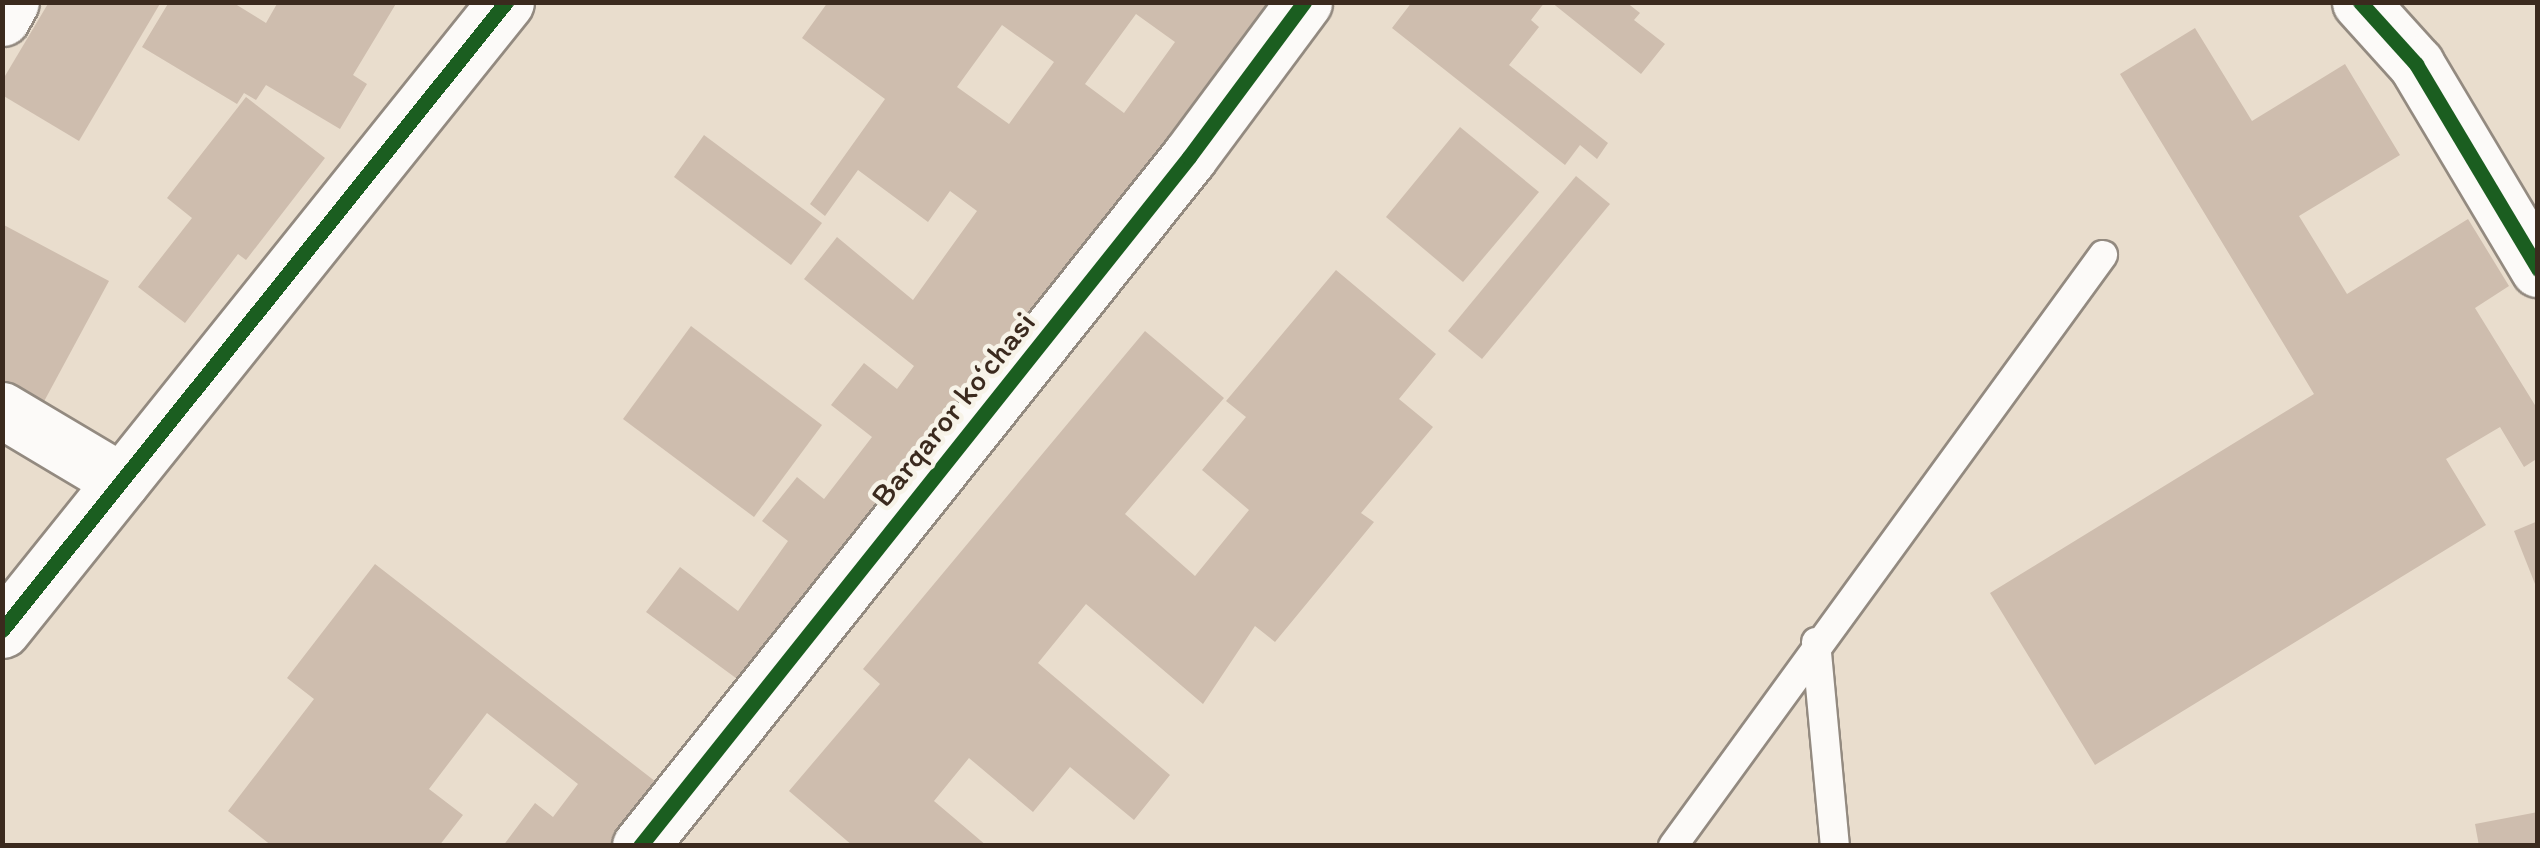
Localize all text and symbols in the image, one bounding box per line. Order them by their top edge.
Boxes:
street label: Barqaror koʻchasi [863,304,1043,514]

